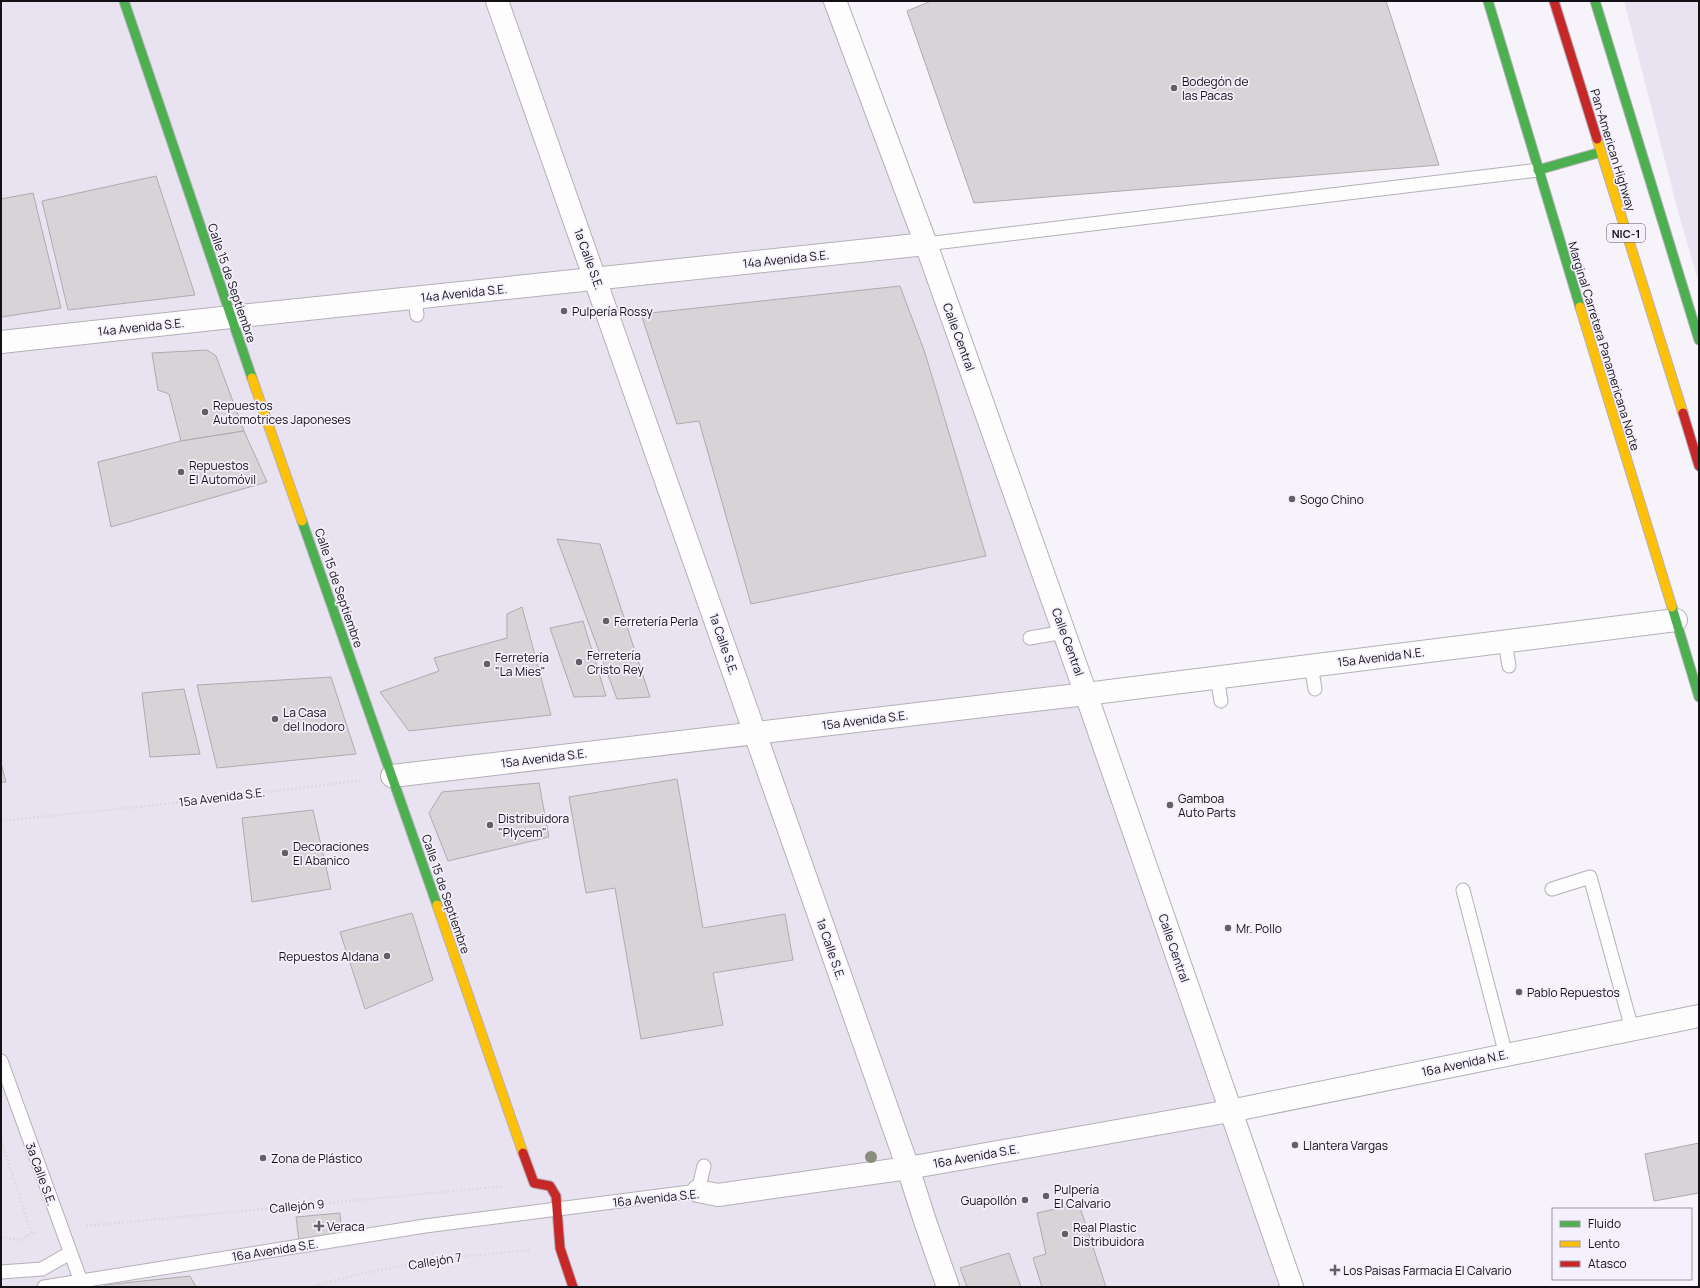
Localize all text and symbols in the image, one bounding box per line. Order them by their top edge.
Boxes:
place label: Bodegón de las Pacas [1182,73,1248,104]
marker: Bodegón de las Pacas [1169,83,1179,93]
street label: Pan-American Highway [1586,87,1640,214]
street label: Calle 15 de Septiembre [204,221,260,345]
road number: NIC-1 [1607,224,1645,242]
street label: 1a Calle S.E. [570,226,608,292]
street label: Marginal Carretera Panamericana Norte [1564,239,1644,453]
street label: 14a Avenida S.E. [742,246,830,272]
street label: 14a Avenida S.E. [420,280,508,306]
street label: Calle Central [939,301,979,373]
place label: Pulpería Rossy [572,303,653,320]
marker: Pulpería Rossy [559,306,569,316]
street label: 14a Avenida S.E. [97,314,185,340]
place label: Repuestos Automotrices Japoneses [213,397,351,428]
marker: Repuestos Automotrices Japoneses [200,407,210,417]
place label: Repuestos El Automóvil [189,457,256,488]
marker: Repuestos El Automóvil [176,467,186,477]
place label: Sogo Chino [1300,491,1364,508]
marker: Sogo Chino [1287,494,1297,504]
street label: Calle 15 de Septiembre [311,526,367,650]
street label: Calle Central [1048,606,1088,678]
street label: 1a Calle S.E. [706,611,742,677]
place label: Ferretería Perla [614,613,698,630]
marker: Ferretería Perla [601,616,611,626]
street label: 15a Avenida N.E. [1336,643,1426,671]
place label: Ferretería Cristo Rey [587,647,645,678]
place label: Ferretería "La Mies" [495,649,549,680]
marker: Ferretería Cristo Rey [574,657,584,667]
marker: Ferretería "La Mies" [482,659,492,669]
place label: La Casa del Inodoro [283,704,345,735]
street label: 15a Avenida S.E. [821,706,909,734]
marker: La Casa del Inodoro [270,714,280,724]
street label: 15a Avenida S.E. [500,744,588,772]
street label: 15a Avenida S.E. [178,783,266,811]
place label: Gamboa Auto Parts [1178,790,1236,821]
marker: Gamboa Auto Parts [1165,800,1175,810]
place label: Distribuidora "Plycem" [498,810,569,841]
marker: Distribuidora "Plycem" [485,820,495,830]
street label: Calle 15 de Septiembre [418,832,474,956]
place label: Decoraciones El Abanico [293,838,369,869]
marker: Decoraciones El Abanico [280,848,290,858]
street label: Calle Central [1154,912,1194,984]
street label: 1a Calle S.E. [813,916,849,982]
place label: Mr. Pollo [1236,920,1282,937]
marker: Mr. Pollo [1223,923,1233,933]
place label: Repuestos Aldana [279,948,379,965]
marker: Repuestos Aldana [382,951,392,961]
place label: Pablo Repuestos [1527,984,1620,1001]
marker: Pablo Repuestos [1514,987,1524,997]
street label: 16a Avenida N.E. [1420,1046,1510,1080]
place label: Llantera Vargas [1303,1137,1388,1154]
street label: 3a Calle S.E. [22,1140,60,1208]
street label: 16a Avenida S.E. [932,1140,1020,1172]
marker: Llantera Vargas [1290,1140,1300,1150]
place label: Zona de Plástico [271,1150,362,1167]
marker: Zona de Plástico [258,1153,268,1163]
place label: Pulpería El Calvario [1054,1181,1111,1212]
street label: 16a Avenida S.E. [612,1185,700,1211]
marker: Pulpería El Calvario [1041,1191,1051,1201]
place label: Guapollón [961,1192,1017,1209]
street label: Callejón 9 [269,1195,325,1217]
marker: Guapollón [1020,1195,1030,1205]
legend [1552,1208,1692,1280]
text: Fluido [1588,1215,1621,1232]
place label: Veraca [327,1218,365,1235]
place label: Real Plastic Distribuidora [1073,1219,1144,1250]
marker: Veraca [314,1221,324,1231]
marker: Real Plastic Distribuidora [1060,1229,1070,1239]
street label: 16a Avenida S.E. [231,1235,319,1265]
text: Lento [1588,1235,1620,1252]
street label: Callejón 7 [407,1248,463,1274]
text: Atasco [1588,1255,1627,1272]
place label: Los Paisas Farmacia El Calvario [1343,1262,1512,1279]
marker: Los Paisas Farmacia El Calvario [1330,1265,1340,1275]

